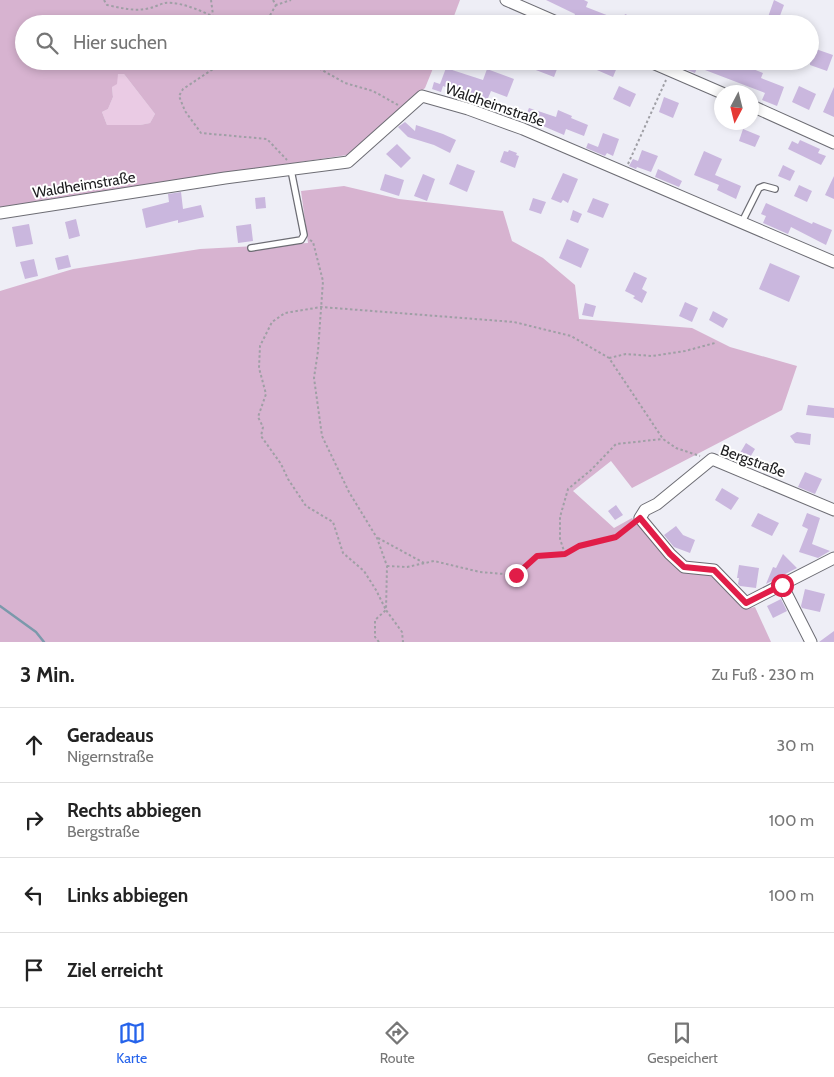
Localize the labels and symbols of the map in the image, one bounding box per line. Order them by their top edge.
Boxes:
street label: Waldheimstraße [443,80,547,131]
north arrow [714,85,759,130]
street label: Waldheimstraße [31,168,137,202]
street label: Bergstraße [718,441,788,481]
route end [505,564,528,587]
route start [771,574,794,597]

